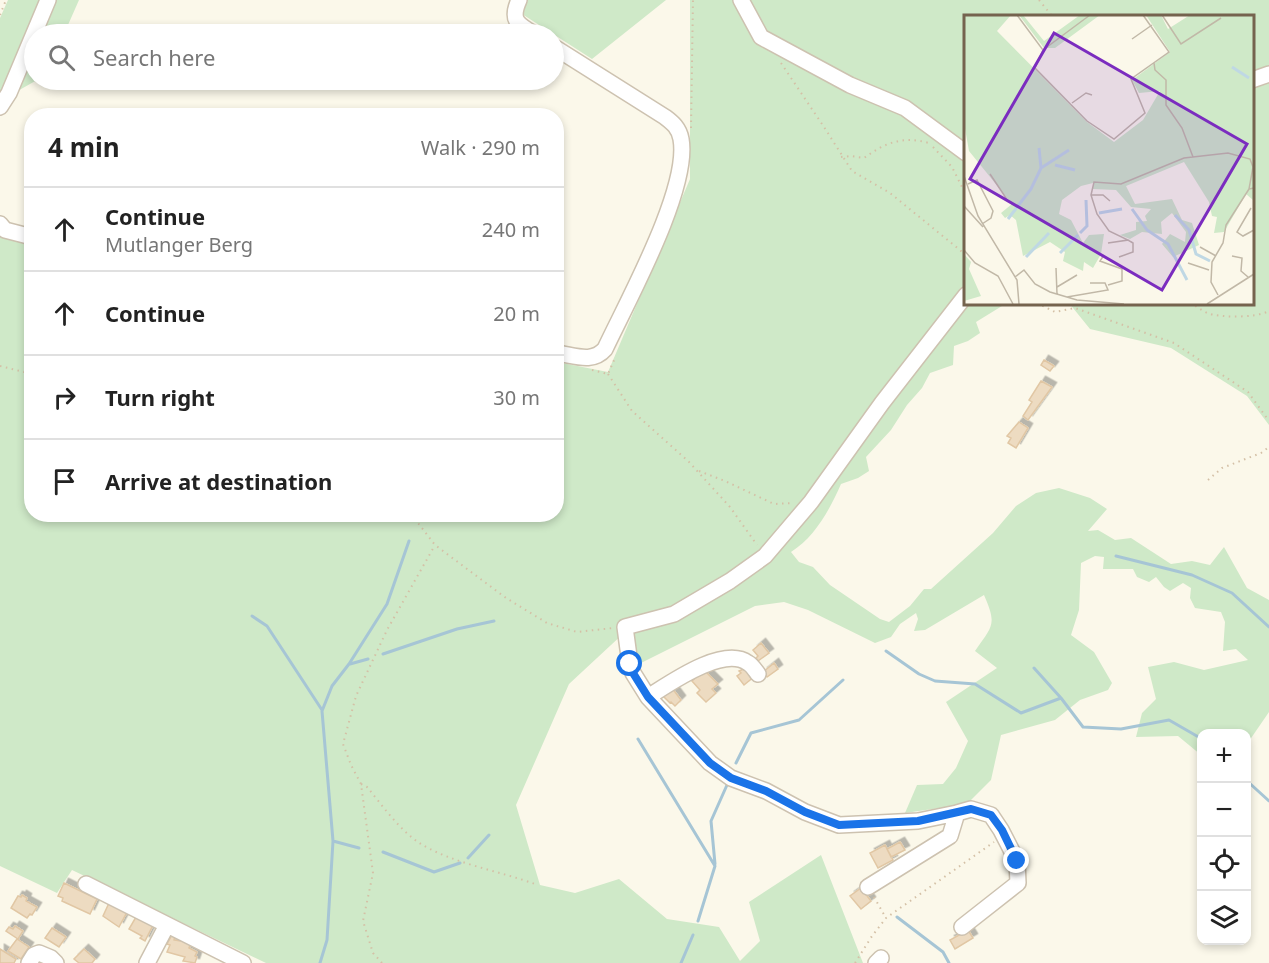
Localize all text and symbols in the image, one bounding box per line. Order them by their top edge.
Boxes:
inset map [964,15,1254,304]
search box [24,24,564,90]
icon: search [45,41,78,74]
text: Search here [93,42,215,72]
text: 4 min [48,129,120,165]
text: Walk · 290 m [421,134,540,161]
text: Continue [105,201,205,231]
icon: ahead [48,213,81,246]
text: 240 m [482,216,540,243]
text: Mutlanger Berg [105,231,253,258]
icon: ahead [48,297,81,330]
text: Continue [105,298,205,328]
text: 20 m [493,300,540,327]
icon: right [48,381,81,414]
text: Turn right [105,382,215,412]
text: 30 m [493,384,540,411]
icon: arrive [48,465,81,498]
text: Arrive at destination [105,466,332,496]
route start [616,650,642,676]
map controls [1197,729,1251,945]
button: + [1197,729,1251,783]
button: − [1197,783,1251,837]
button: locate [1197,837,1251,891]
route end [1003,847,1029,873]
button: layers [1197,891,1251,945]

